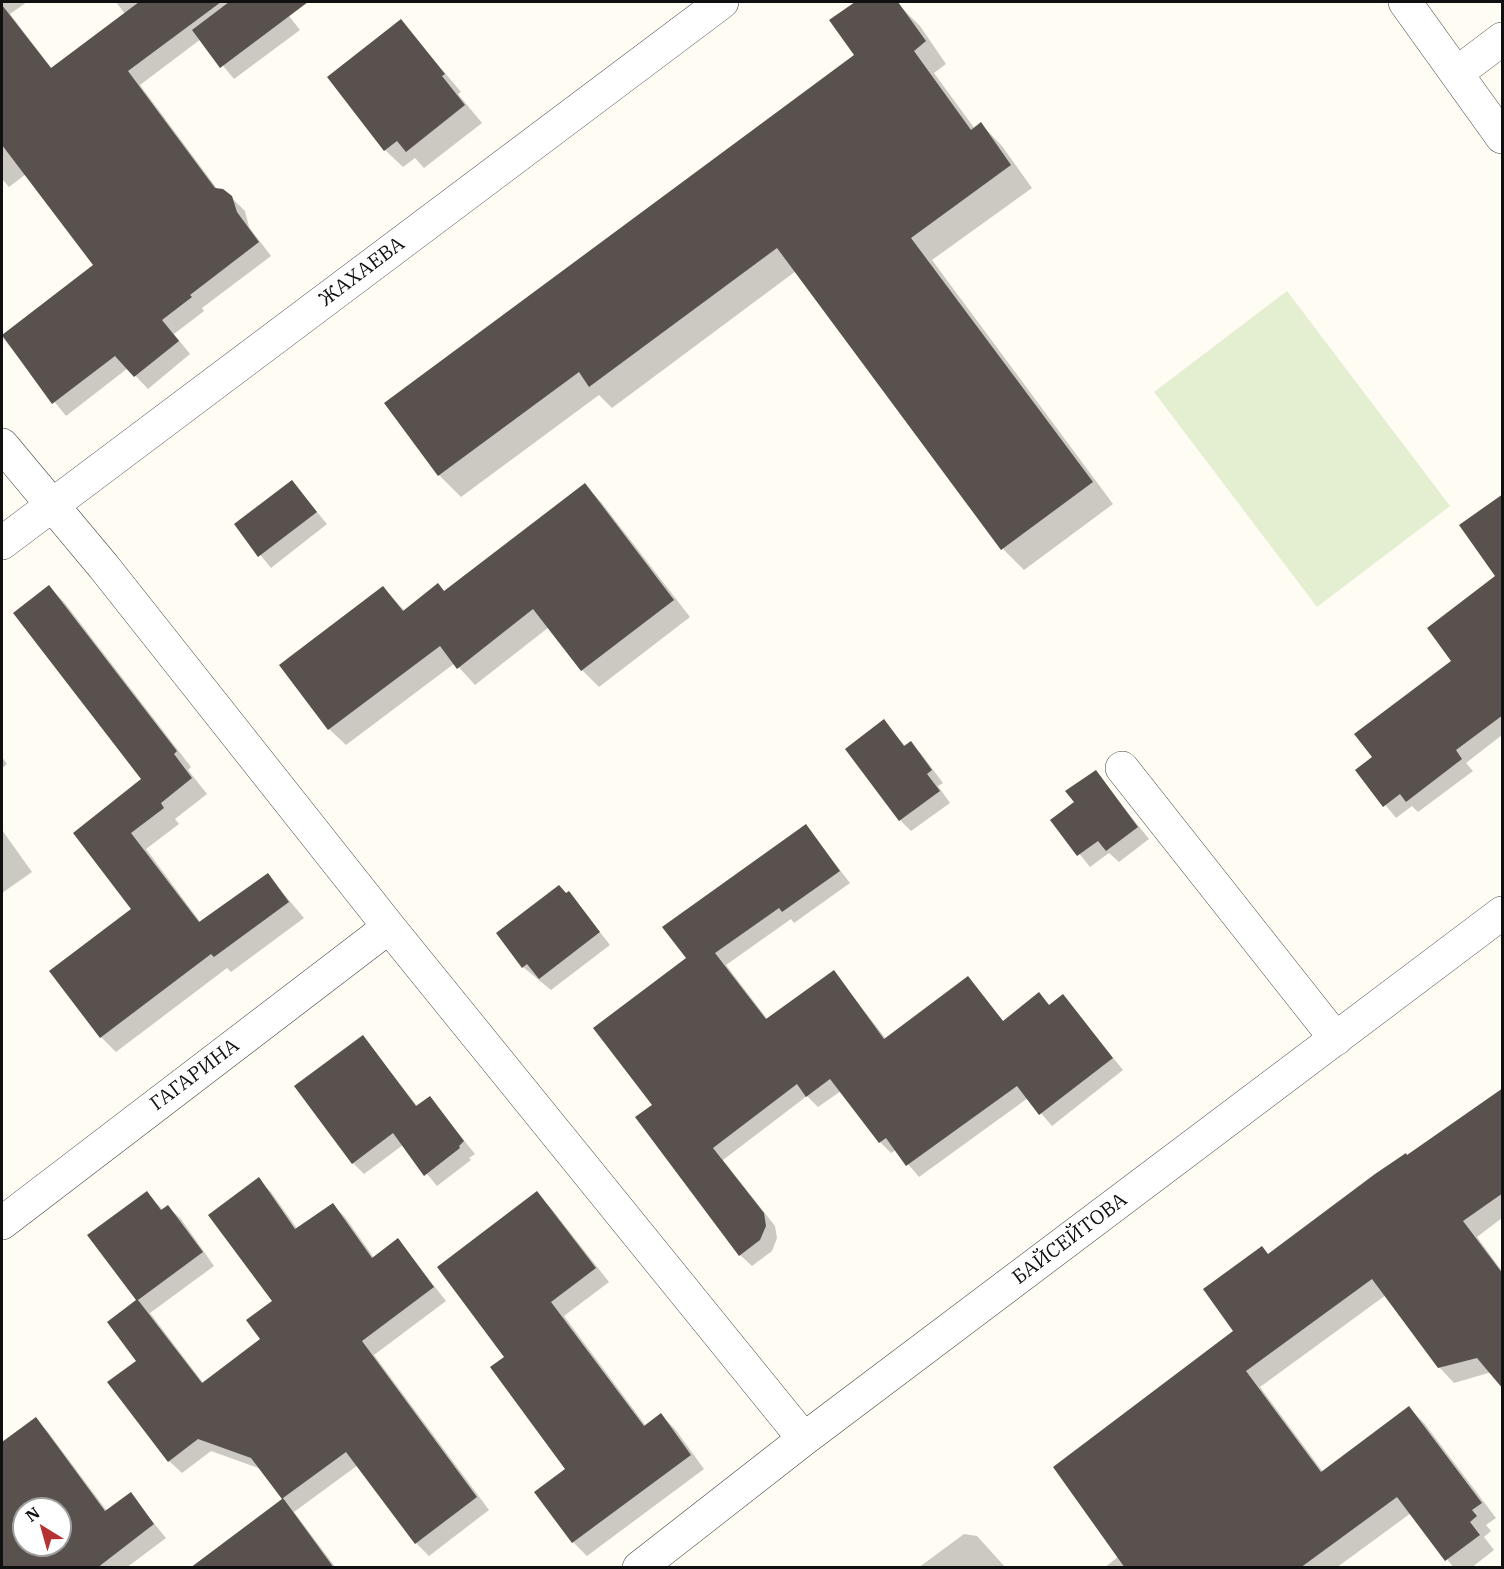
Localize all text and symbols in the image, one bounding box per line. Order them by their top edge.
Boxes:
street label: ЖАХАЕВА [314,232,410,312]
street label: ГАГАРИНА [146,1034,244,1116]
street label: БАЙСЕЙТОВА [1008,1188,1132,1290]
north arrow [12,1497,72,1557]
text: N [21,1502,43,1526]

